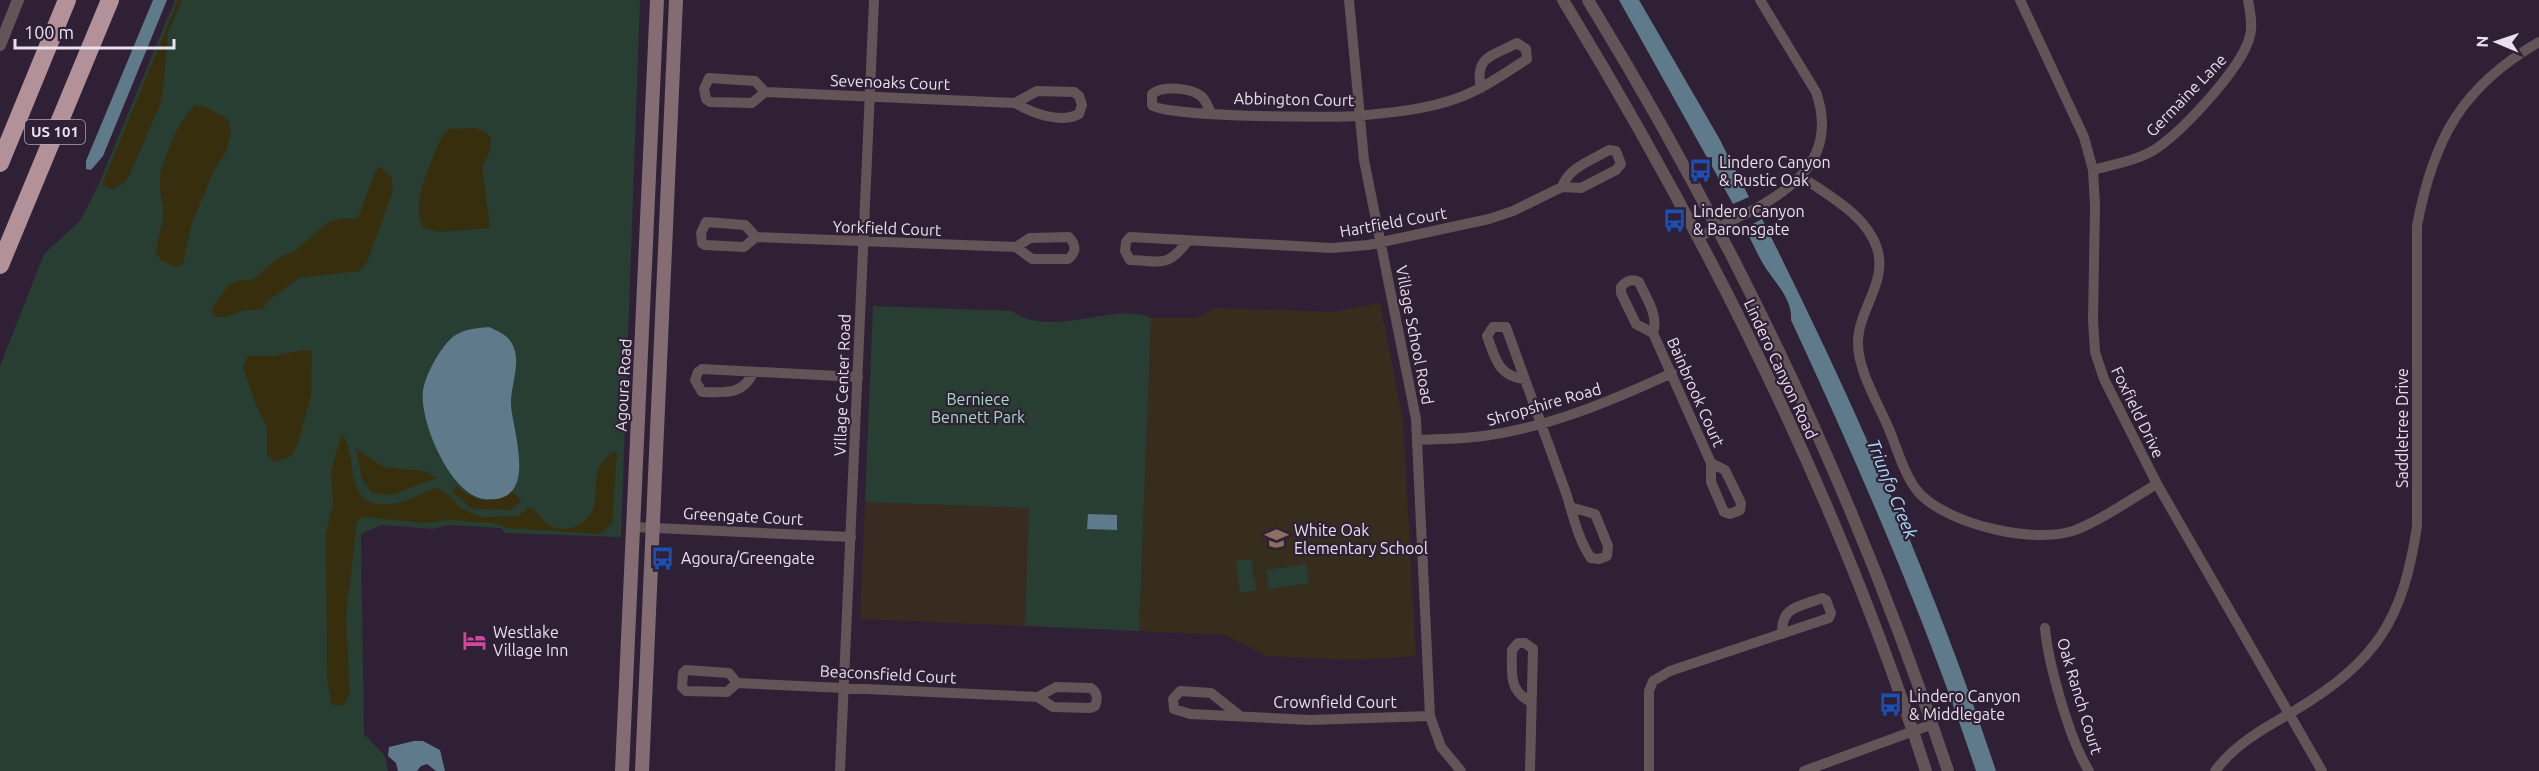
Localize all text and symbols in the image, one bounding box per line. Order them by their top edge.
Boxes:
scale bar [15,12,174,50]
north arrow [2467,12,2527,72]
text: 100 m [24,22,74,42]
text: N [2473,35,2491,48]
street label: Germaine Lane [2142,50,2230,140]
street label: Sevenoaks Court [830,71,951,93]
street label: Abbington Court [1234,89,1355,109]
road number: US 101 [25,120,85,144]
place label: Lindero Canyon & Rustic Oak [1719,153,1831,189]
bus stop icon: Lindero Canyon & Rustic Oak [1688,158,1714,184]
place label: Lindero Canyon & Baronsgate [1693,202,1805,238]
street label: Hartfield Court [1338,204,1449,240]
bus stop icon: Lindero Canyon & Baronsgate [1662,207,1688,233]
street label: Yorkfield Court [832,217,942,239]
street label: Village School Road [1393,264,1437,406]
street label: Lindero Canyon Road [1741,296,1821,442]
street label: Village Center Road [831,314,853,456]
street label: Bainbrook Court [1664,334,1728,450]
street label: Agoura Road [612,338,634,432]
street label: Foxfield Drive [2108,363,2168,461]
street label: Saddletree Drive [2393,368,2411,488]
street label: Shropshire Road [1485,379,1603,429]
park label: Berniece Bennett Park [931,390,1025,426]
water label: Triunfo Creek [1863,436,1922,543]
street label: Greengate Court [682,504,804,528]
place label: White Oak Elementary School [1294,521,1428,557]
school or university icon: White Oak Elementary School [1263,526,1289,552]
bus stop icon: Agoura/Greengate [650,545,676,571]
place label: Agoura/Greengate [681,549,815,567]
place label: Westlake Village Inn [493,623,568,659]
hotel icon: Westlake Village Inn [462,628,488,654]
street label: Oak Ranch Court [2054,636,2106,757]
street label: Beaconsfield Court [819,661,957,687]
place label: Lindero Canyon & Middlegate [1909,687,2021,723]
bus stop icon: Lindero Canyon & Middlegate [1878,692,1904,718]
street label: Crownfield Court [1273,693,1397,711]

